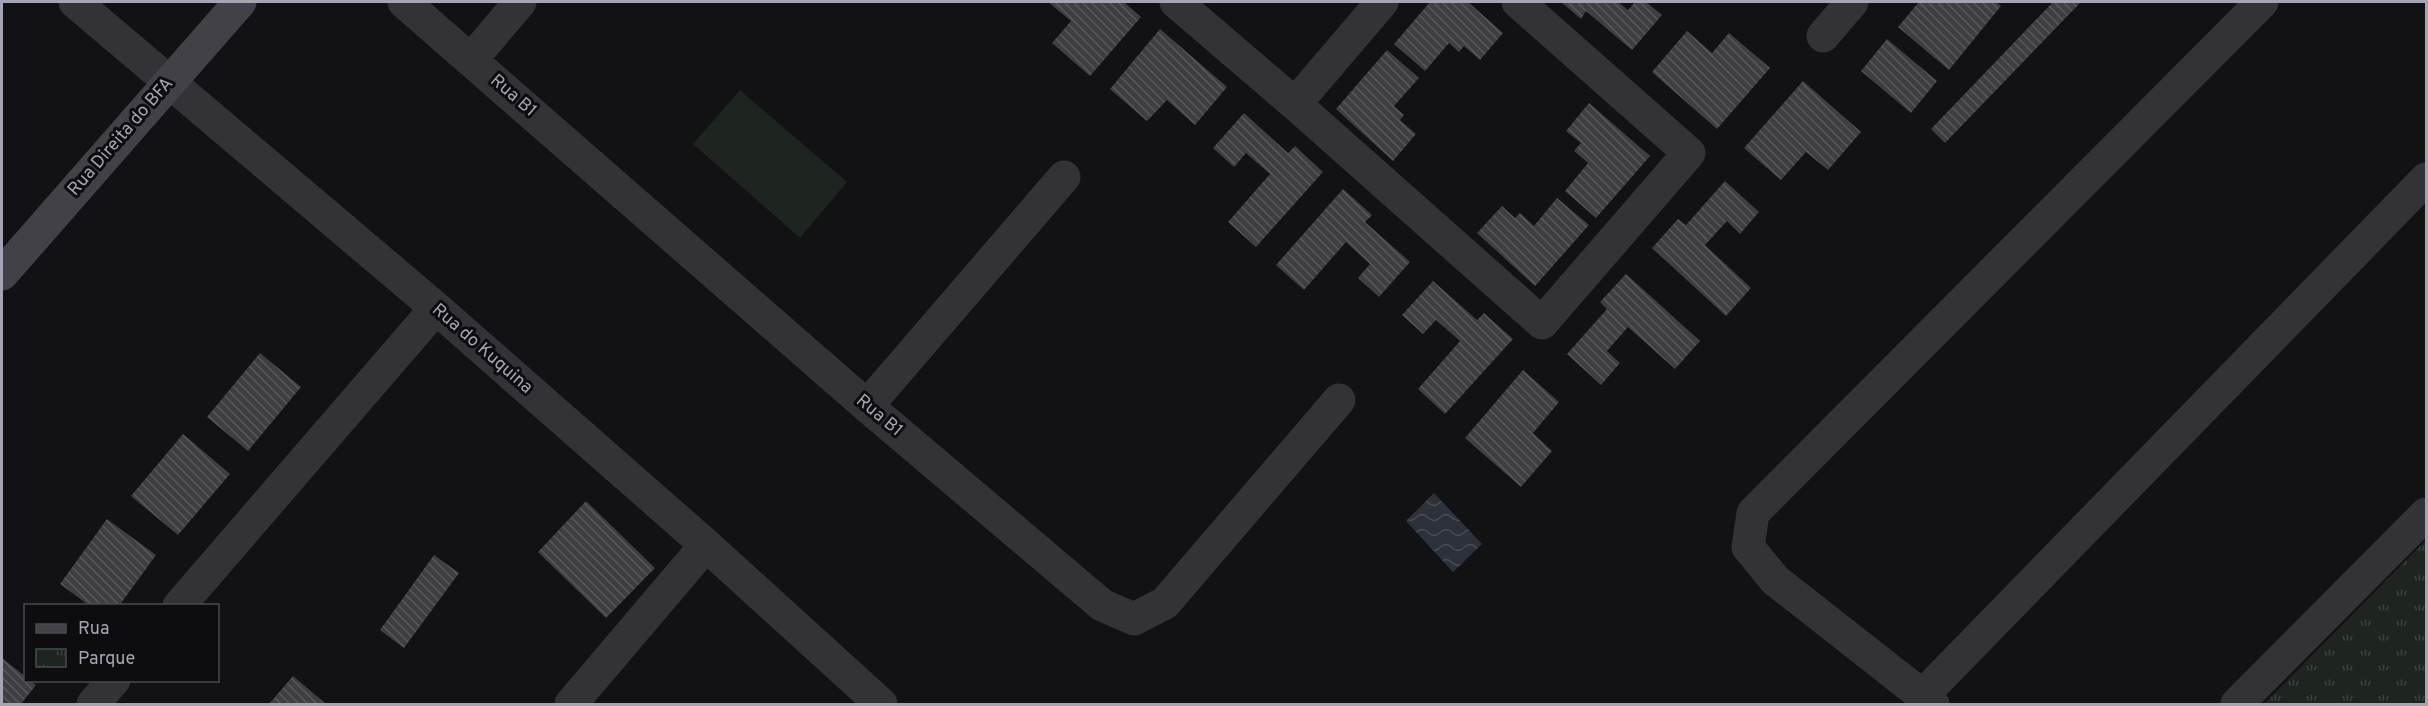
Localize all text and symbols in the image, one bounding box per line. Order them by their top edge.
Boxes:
street label: Rua B1 [485,70,541,122]
street label: Rua Direita do BFA [63,73,179,201]
street label: Rua do Kuquina [427,299,537,399]
street label: Rua B1 [851,390,907,442]
legend [24,604,219,682]
text: Rua [78,618,109,641]
text: Parque [78,648,135,671]

